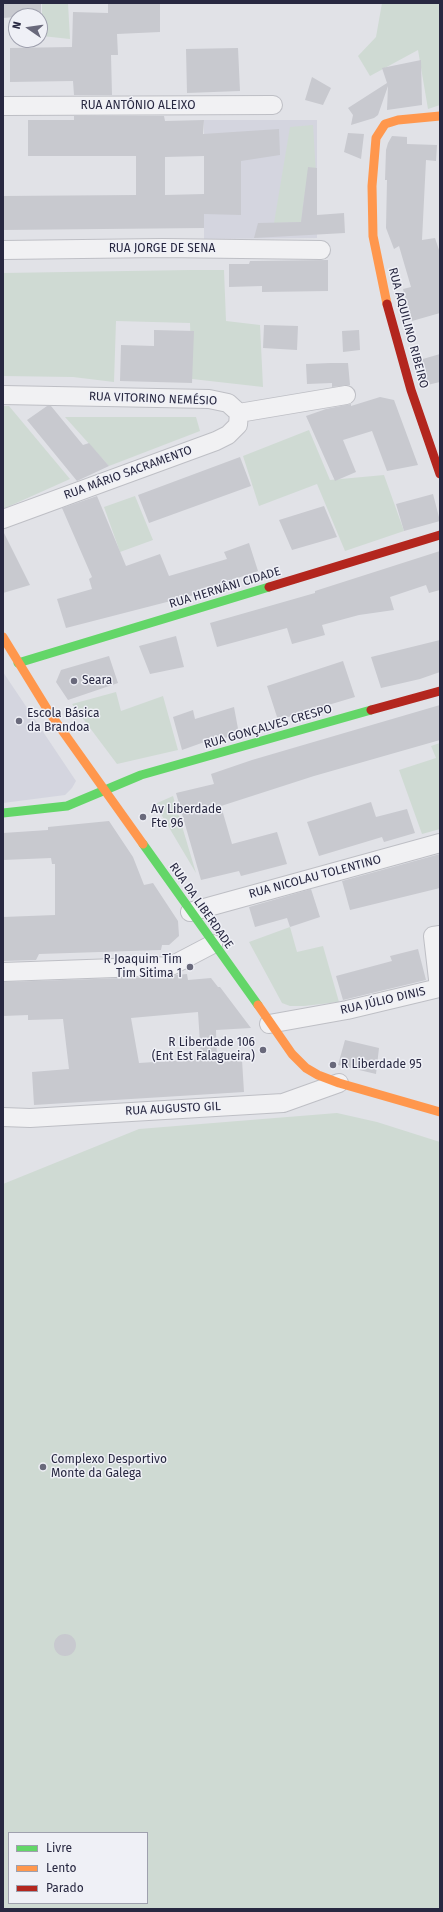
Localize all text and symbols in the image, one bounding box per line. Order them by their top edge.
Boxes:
north arrow [8,8,48,48]
text: N [10,20,24,30]
street label: RUA ANTÓNIO ALEIXO [81,99,195,113]
street label: RUA JORGE DE SENA [109,242,215,256]
street label: RUA AQUILINO RIBEIRO [385,266,431,390]
street label: RUA VITORINO NEMÉSIO [89,390,217,408]
street label: RUA MÁRIO SACRAMENTO [62,443,194,503]
street label: RUA HERNÂNI CIDADE [168,564,282,612]
place label: Seara [82,674,112,688]
marker: Seara [69,676,79,686]
street label: RUA GONÇALVES CRESPO [202,702,334,752]
place label: Escola Básica da Brandoa [27,707,99,735]
marker: Escola Básica da Brandoa [14,716,24,726]
place label: Av Liberdade Fte 96 [151,803,222,831]
marker: Av Liberdade Fte 96 [138,812,148,822]
street label: RUA NICOLAU TOLENTINO [247,852,383,902]
street label: RUA DA LIBERDADE [166,860,236,952]
place label: R Joaquim Tim Tim Sitima 1 [104,953,182,981]
marker: R Joaquim Tim Tim Sitima 1 [185,962,195,972]
street label: RUA JÚLIO DINIS [339,984,427,1018]
place label: R Liberdade 106 (Ent Est Falagueira) [152,1036,255,1064]
marker: R Liberdade 106 (Ent Est Falagueira) [258,1045,268,1055]
place label: R Liberdade 95 [341,1058,422,1072]
marker: R Liberdade 95 [328,1060,338,1070]
street label: RUA AUGUSTO GIL [125,1099,221,1119]
place label: Complexo Desportivo Monte da Galega [51,1453,167,1481]
marker: Complexo Desportivo Monte da Galega [38,1462,48,1472]
legend [8,1832,148,1904]
text: Livre [46,1841,72,1855]
text: Lento [46,1861,76,1875]
text: Parado [46,1881,84,1895]

